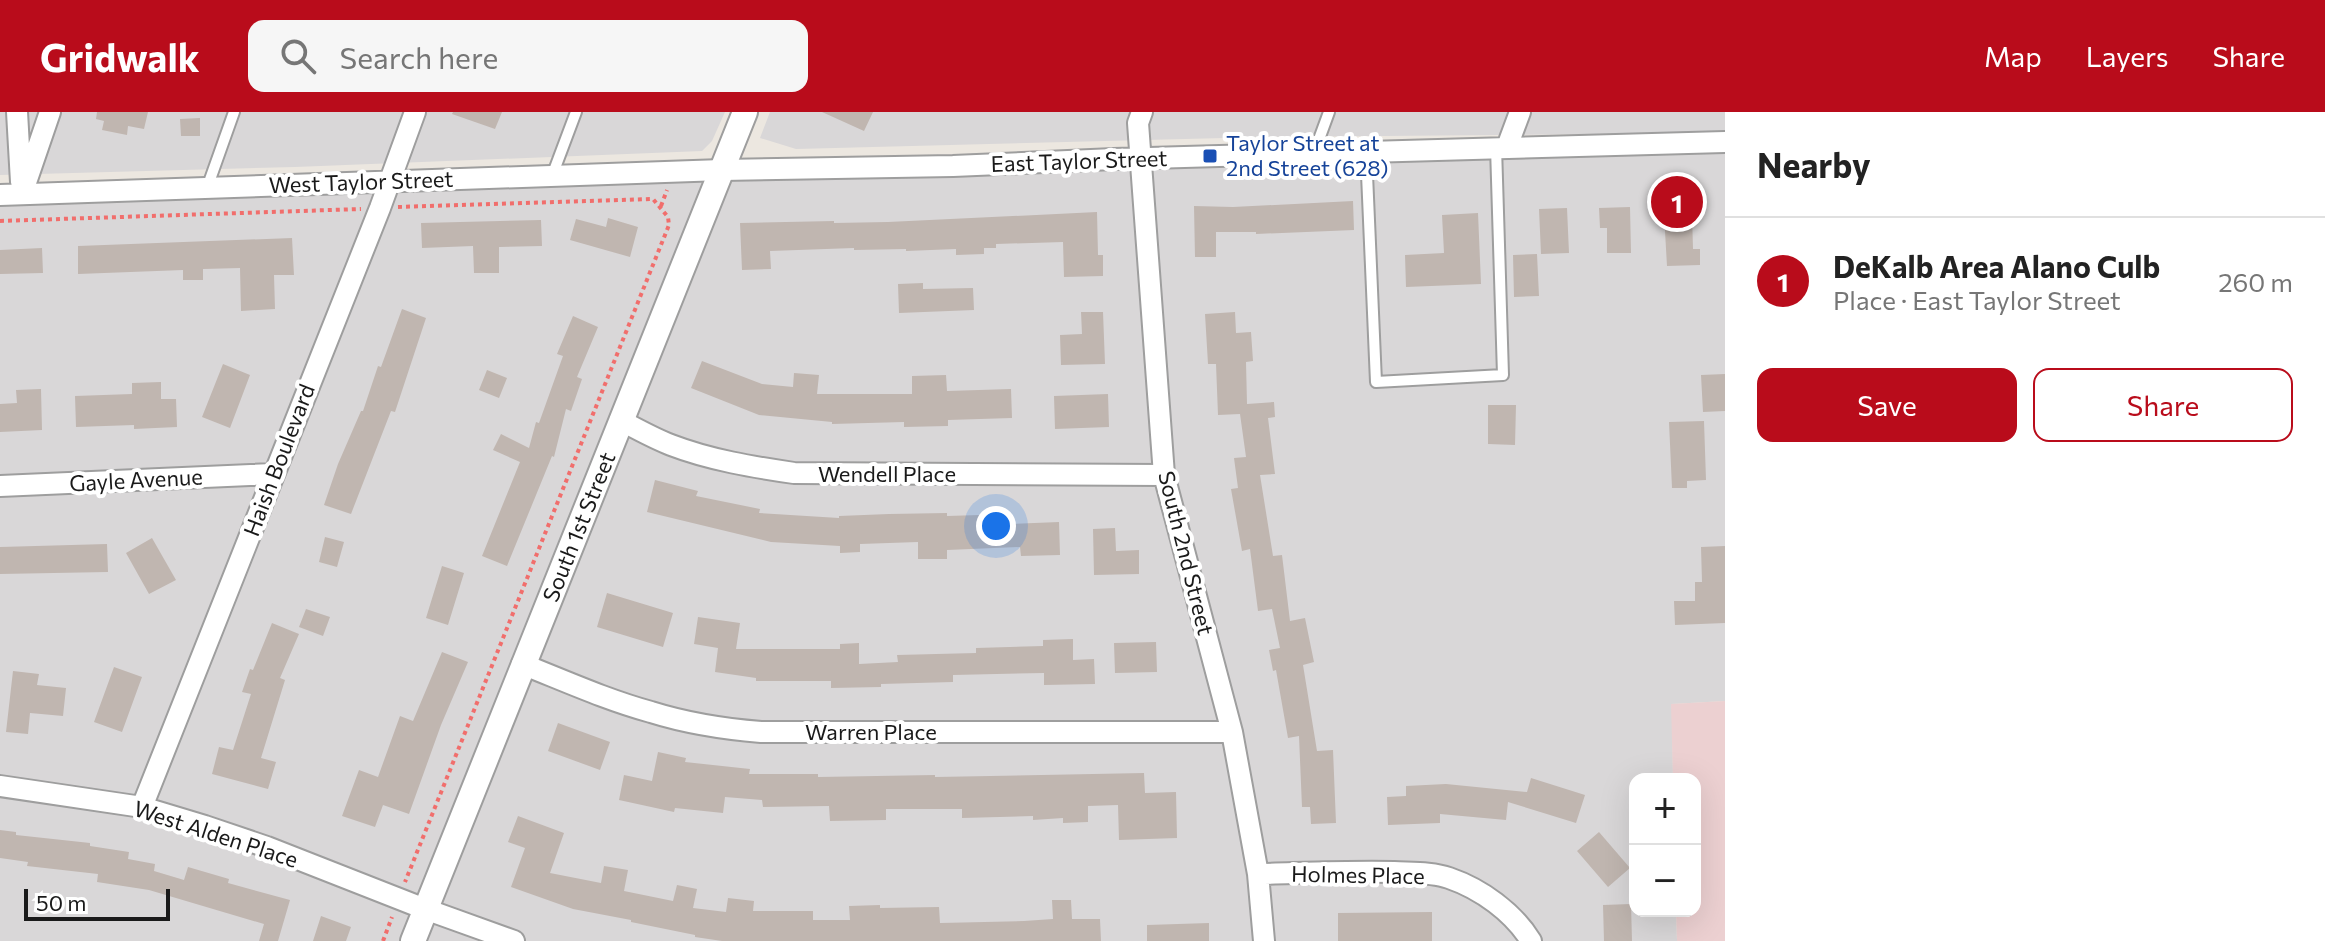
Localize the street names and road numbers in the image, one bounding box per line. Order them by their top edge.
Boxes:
street label: East Taylor Street [990,144,1168,177]
street label: West Taylor Street [268,165,454,198]
street label: Haish Boulevard [237,380,320,540]
street label: South 1st Street [536,448,620,606]
street label: Wendell Place [818,460,956,487]
street label: Gayle Avenue [69,463,203,496]
street label: South 2nd Street [1153,468,1220,638]
street label: Warren Place [805,718,937,745]
street label: West Alden Place [131,794,302,873]
street label: Holmes Place [1291,860,1425,889]

